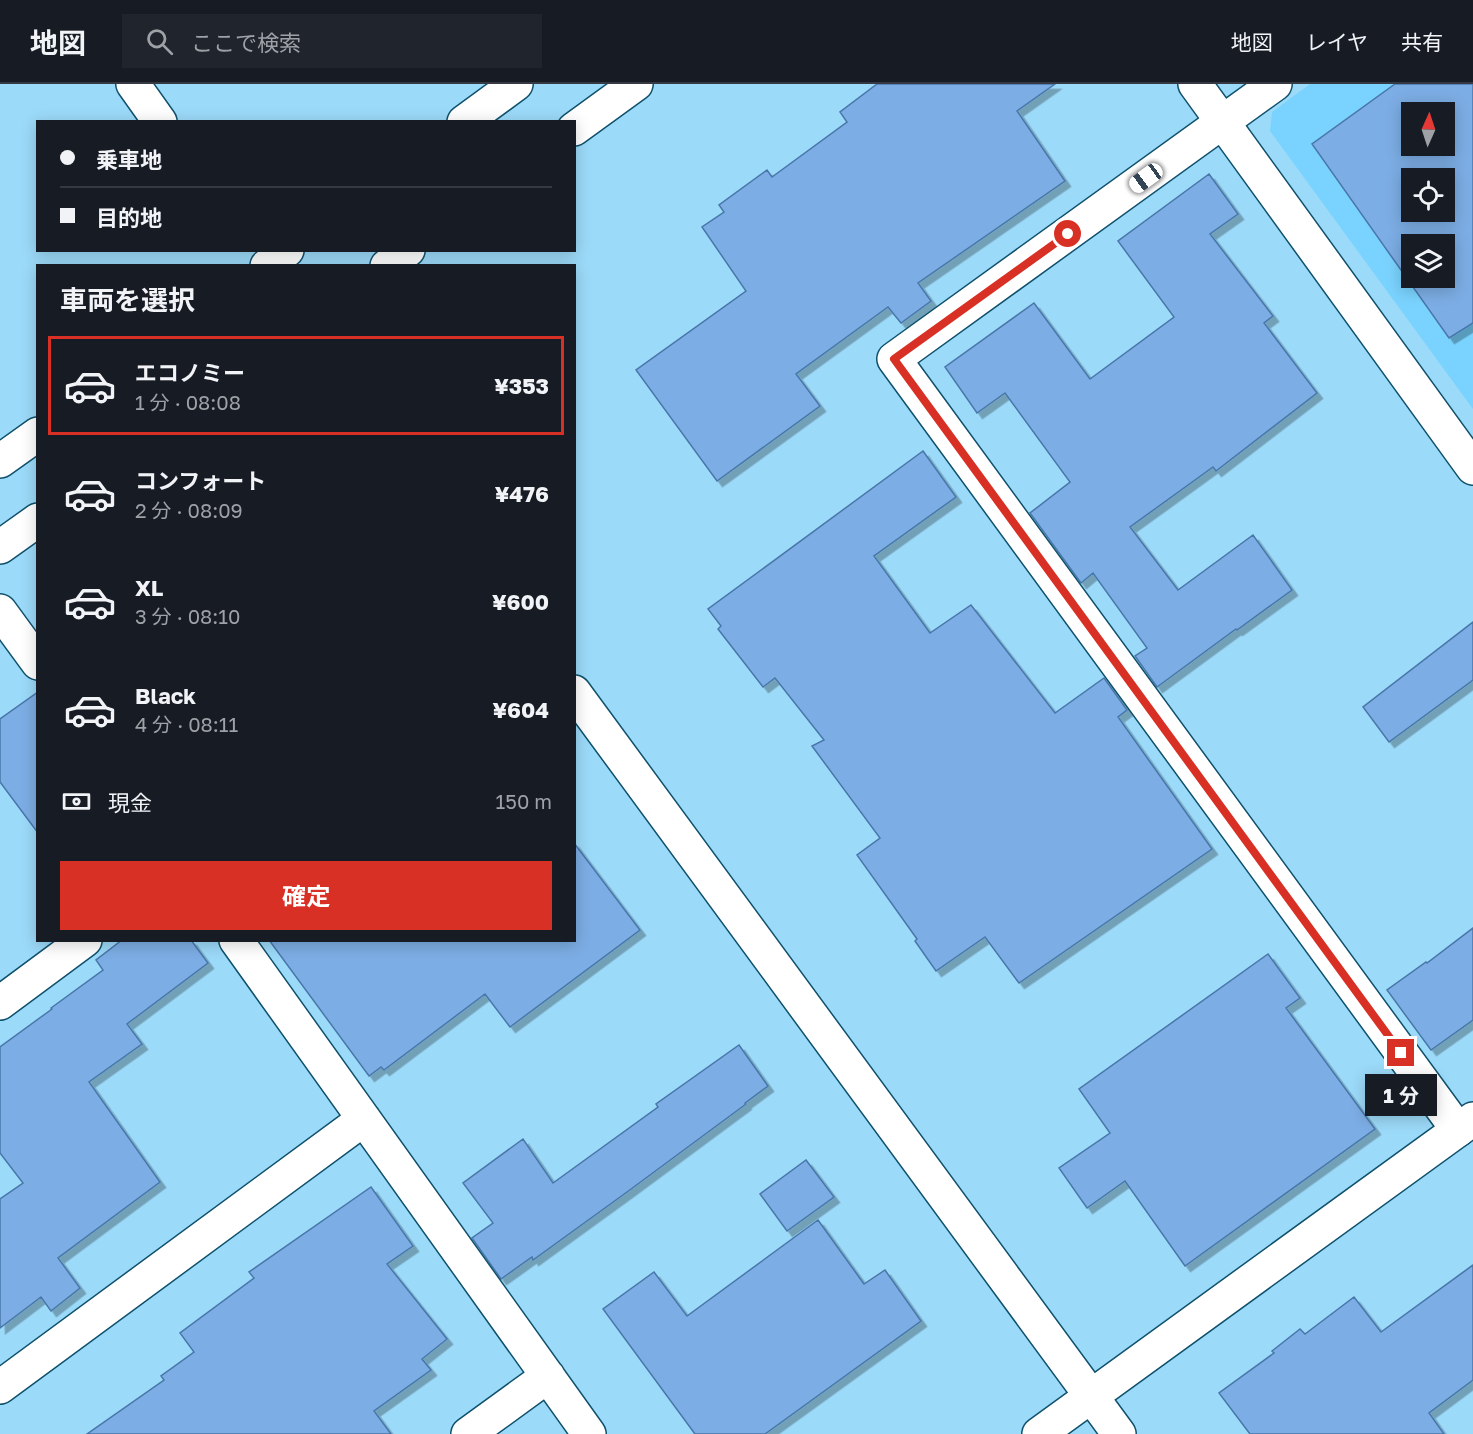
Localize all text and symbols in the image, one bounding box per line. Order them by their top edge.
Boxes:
search box [122,14,542,68]
icon: search [143,25,176,58]
text: 地図 [30,26,86,59]
text: ここで検索 [191,29,301,56]
text: 地図 [1231,29,1273,55]
text: レイヤ [1306,29,1368,55]
text: 共有 [1401,29,1443,55]
north arrow [1401,102,1455,156]
map controls [1401,102,1455,288]
text: 乗車地 [96,146,162,173]
car [1126,160,1166,196]
button: locate [1401,168,1455,222]
text: 目的地 [96,204,162,231]
route start [1054,220,1081,247]
button: layers [1401,234,1455,288]
text: 車両を選択 [60,284,195,316]
icon: car [63,359,117,413]
text: エコノミー [135,359,245,386]
text: ¥353 [494,372,549,399]
text: 1 分 · 08:08 [135,390,241,414]
icon: car [63,467,117,521]
text: コンフォート [135,467,266,494]
text: ¥476 [495,480,549,507]
text: 2 分 · 08:09 [135,498,243,522]
text: XL [135,574,163,601]
icon: car [63,575,117,629]
text: ¥600 [492,588,549,615]
text: 3 分 · 08:10 [135,604,240,628]
text: Black [135,682,196,709]
icon: car [63,683,117,737]
text: ¥604 [492,696,549,723]
text: 4 分 · 08:11 [135,712,238,736]
icon: cash [60,785,93,818]
text: 現金 [108,789,152,816]
text: 150 m [496,789,552,813]
button: 確定 [60,861,552,930]
route end [1387,1039,1414,1066]
callout: 1 分 [1365,1074,1437,1116]
text: 1 分 [1383,1083,1419,1107]

